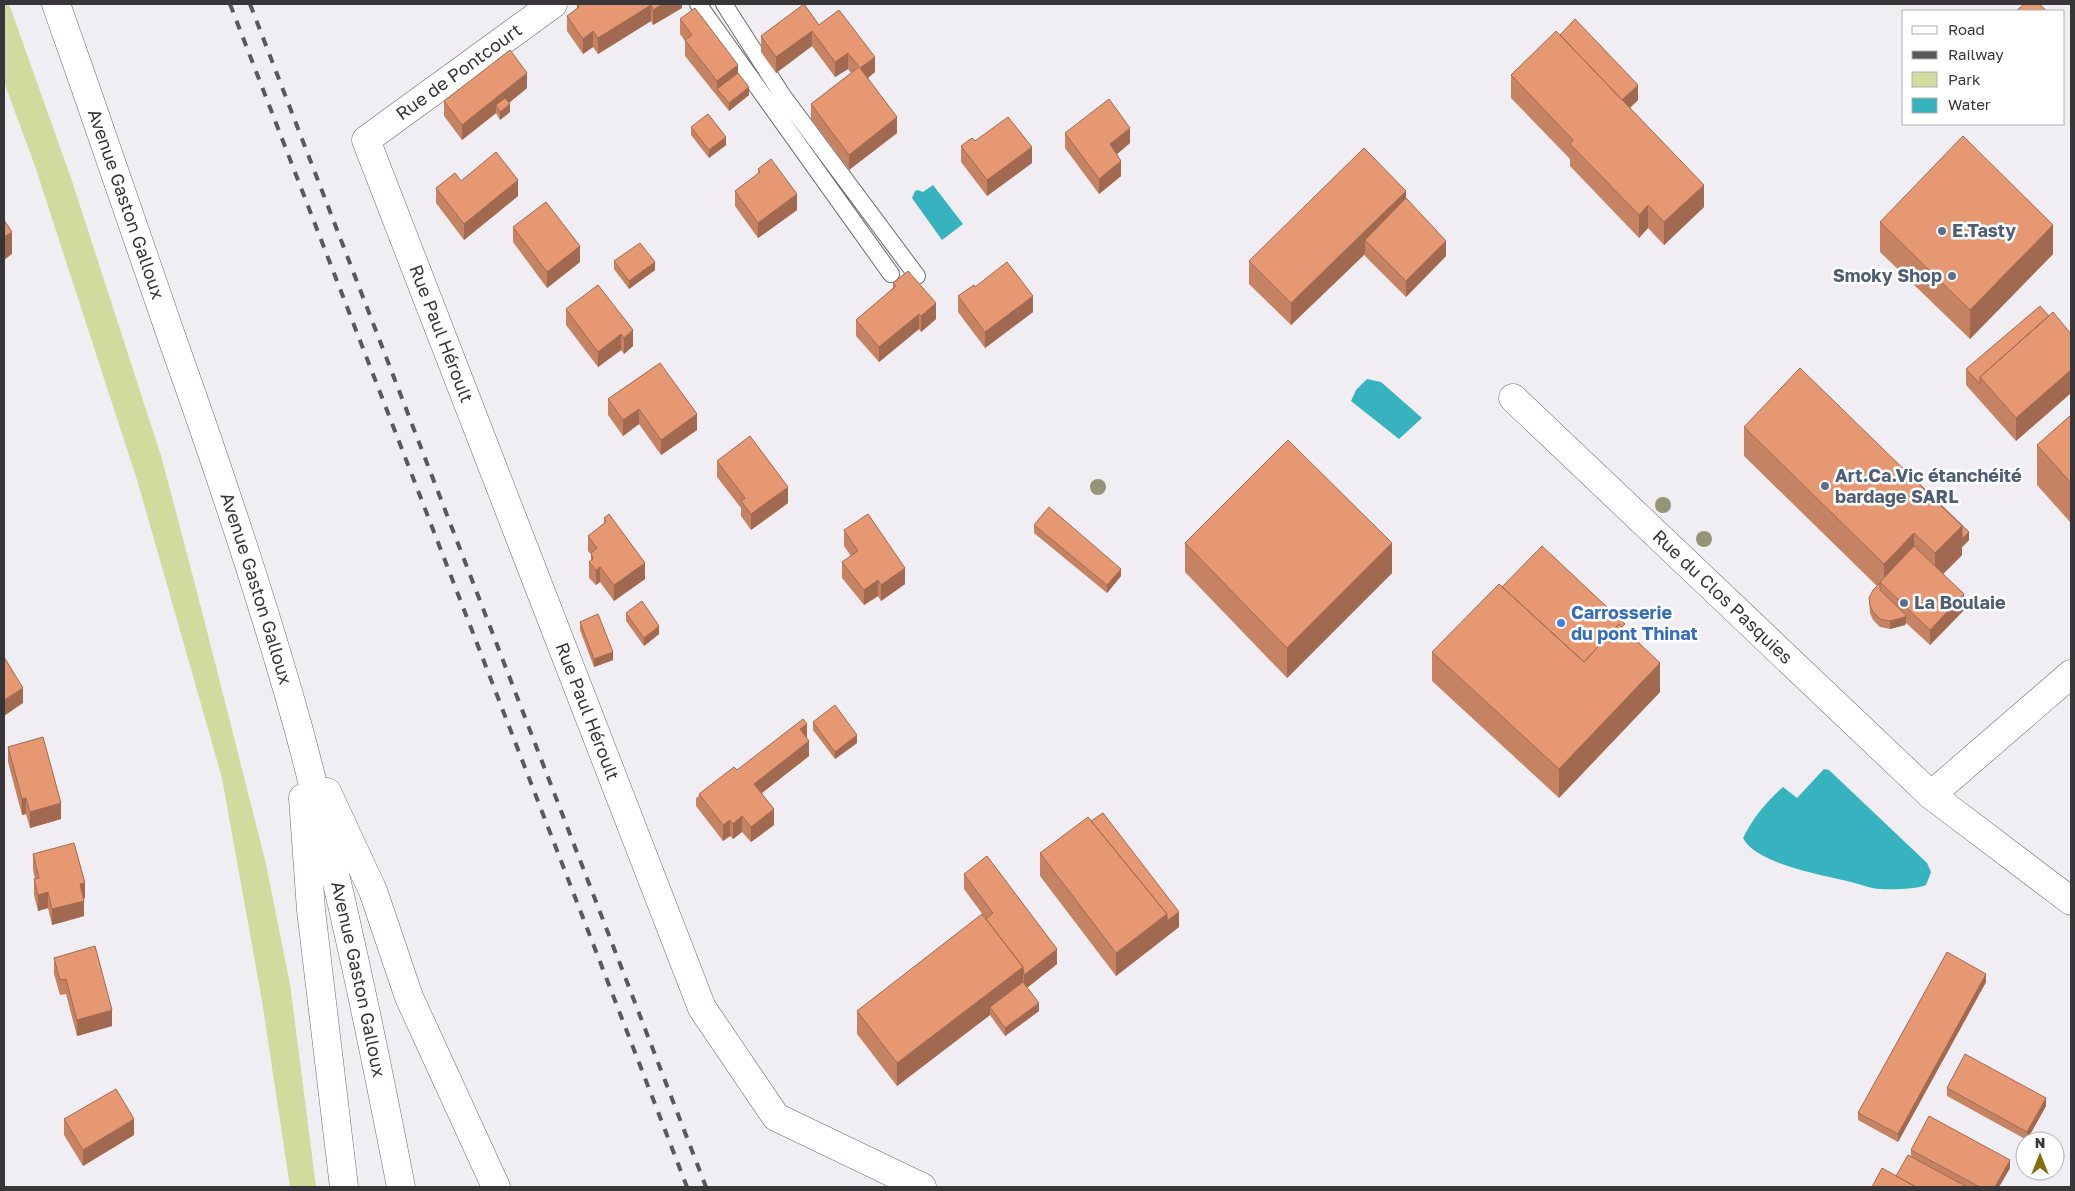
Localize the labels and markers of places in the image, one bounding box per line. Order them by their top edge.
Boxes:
place label: E.Tasty [1952,219,2016,241]
marker: E.Tasty [1936,225,1948,237]
place label: Smoky Shop [1833,264,1942,286]
marker: Smoky Shop [1946,270,1958,282]
place label: Art.Ca.Vic étanchéité bardage SARL [1835,464,2022,507]
marker: Art.Ca.Vic étanchéité bardage SARL [1819,480,1831,492]
place label: La Boulaie [1914,591,2006,613]
marker: La Boulaie [1898,597,1910,609]
place label: Carrosserie du pont Thinat [1571,601,1698,644]
marker: Carrosserie du pont Thinat [1555,617,1567,629]

